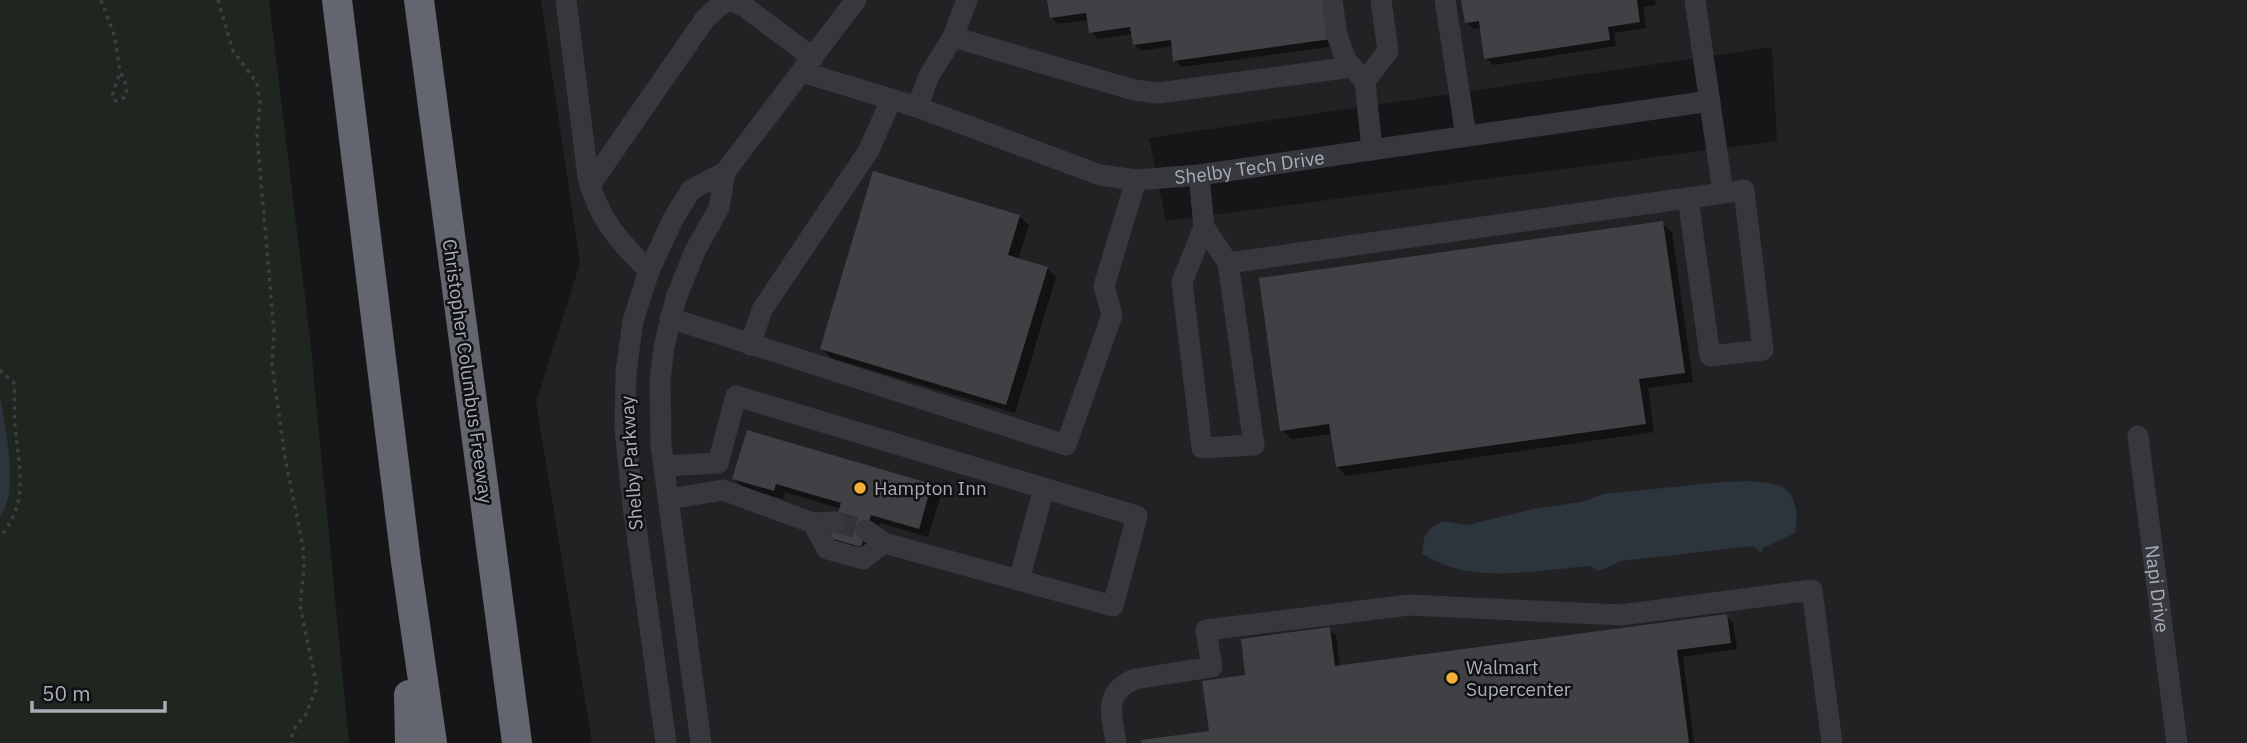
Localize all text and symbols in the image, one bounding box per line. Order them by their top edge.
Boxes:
street label: Shelby Tech Drive [1173,145,1326,189]
street label: Christopher Columbus Freeway [438,237,499,505]
street label: Shelby Parkway [614,394,648,531]
place label: Hampton Inn [874,476,987,500]
marker: Hampton Inn [852,480,868,496]
street label: Napi Drive [2140,544,2175,634]
place label: Walmart Supercenter [1466,655,1571,701]
scale bar [32,670,164,714]
marker: Walmart Supercenter [1444,670,1460,686]
text: 50 m [42,679,91,707]

